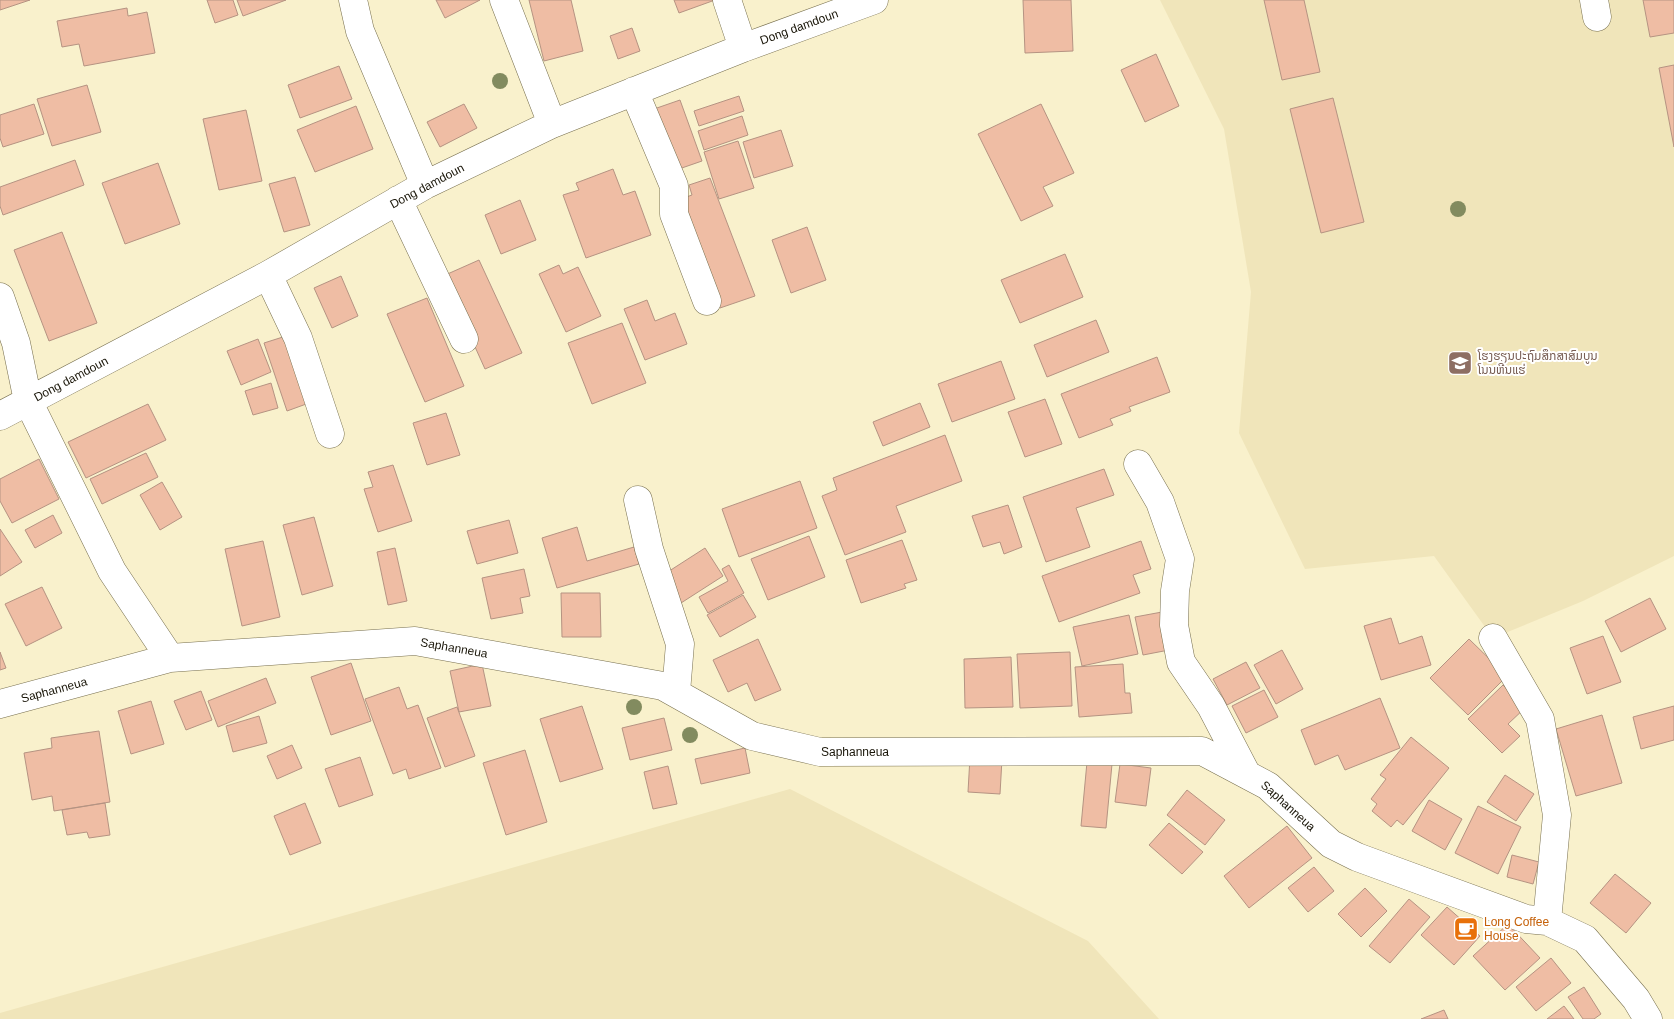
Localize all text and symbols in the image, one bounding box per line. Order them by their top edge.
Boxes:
street label: Dong damdoun [758,6,840,48]
street label: Dong damdoun [387,161,467,211]
place label: ໂຮງຮຽນປະຖົມສຶກສາສົມບູນ ໂນນຫີນແຮ່ [1477,349,1598,377]
school or university icon: ໂຮງຮຽນປະຖົມສຶກສາສົມບູນ ໂນນຫີນແຮ່ [1447,350,1473,376]
street label: Dong damdoun [31,354,111,404]
street label: Saphanneua [419,635,489,661]
street label: Saphanneua [19,674,89,706]
street label: Saphanneua [821,745,889,759]
street label: Saphanneua [1258,778,1318,834]
place label: Long Coffee House [1484,915,1549,943]
cafe icon: Long Coffee House [1453,916,1479,942]

